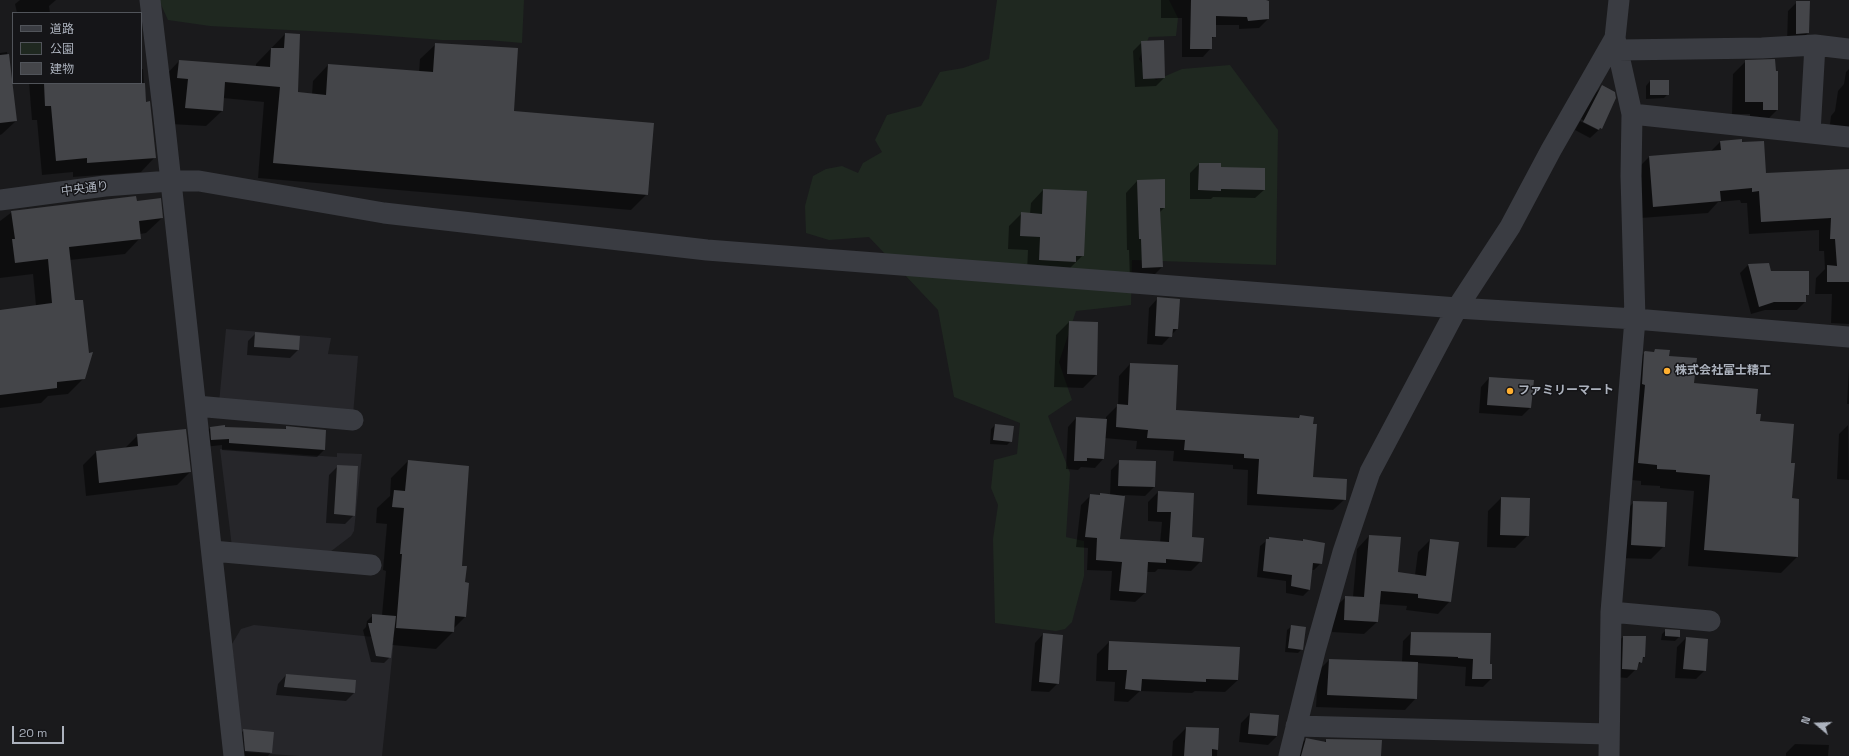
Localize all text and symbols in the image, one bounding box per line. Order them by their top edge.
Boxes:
legend [12,12,142,84]
text: 道路 [50,21,74,37]
text: 公園 [50,41,74,57]
text: 建物 [50,61,74,77]
street label: 中央通り [60,179,110,199]
place label: 株式会社富士精工 [1675,364,1771,378]
marker: 株式会社富士精工 [1662,366,1672,376]
place label: ファミリーマート [1518,384,1614,398]
marker: ファミリーマート [1505,386,1515,396]
north arrow [1797,704,1837,744]
text: N [1798,714,1813,726]
scale bar [14,718,66,744]
text: 20 m [19,725,47,741]

